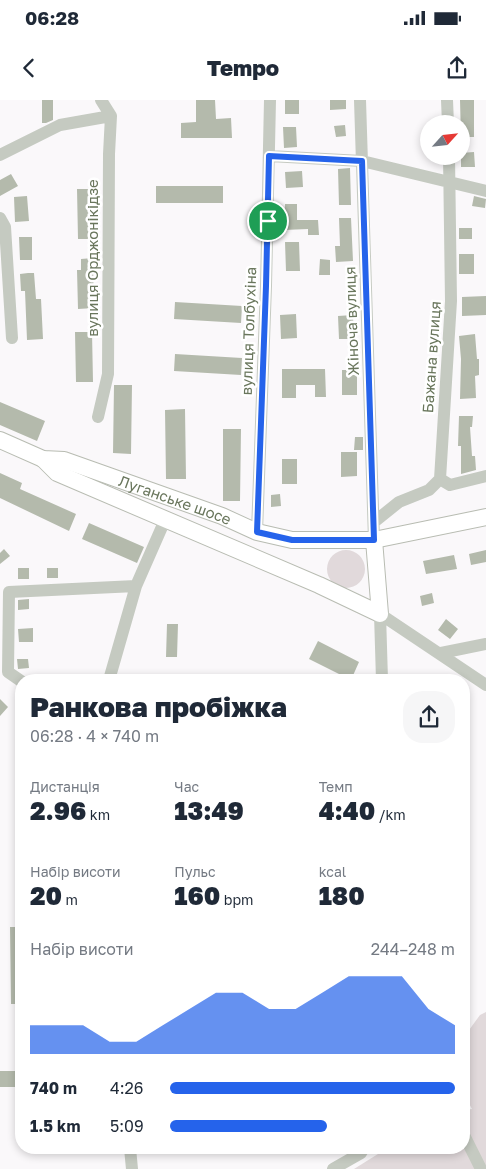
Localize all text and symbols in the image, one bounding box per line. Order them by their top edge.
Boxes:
text: 06:28 [25,6,79,29]
icon: back [15,54,43,82]
text: Tempo [207,54,279,81]
icon: share [443,54,471,82]
north arrow [420,115,470,165]
map controls [420,115,470,165]
street label: вулиця Орджонікідзе [83,179,101,337]
pin [247,200,289,242]
icon: arrive [254,207,282,235]
street label: вулиця Толбухіна [237,266,259,396]
street label: Жіноча вулиця [340,266,362,376]
street label: Бажана вулиця [418,300,444,414]
street label: Луганське шосе [116,471,235,528]
text: Ранкова пробіжка [30,690,287,723]
button: share [403,691,455,743]
text: 06:28 · 4 × 740 m [30,726,159,746]
text: Дистанція [30,778,100,795]
text: Час [174,778,199,795]
text: Темп [319,778,353,795]
text: 2.96 [30,795,86,826]
text: 13:49 [174,795,244,826]
text: 4:40 [319,795,375,826]
text: km [86,806,110,823]
text: /km [375,806,406,823]
text: Набір висоти [30,863,120,880]
text: Пульс [174,863,216,880]
text: kcal [319,863,346,880]
text: 20 [30,880,62,911]
text: 160 [174,880,220,911]
text: 180 [319,880,365,911]
text: m [62,891,78,908]
text: bpm [220,891,253,908]
text: Набір висоти [30,939,133,959]
text: 244–248 m [371,939,455,959]
text: 740 m [30,1078,77,1098]
text: 4:26 [110,1078,144,1098]
text: 1.5 km [30,1116,80,1136]
text: 5:09 [110,1116,144,1136]

